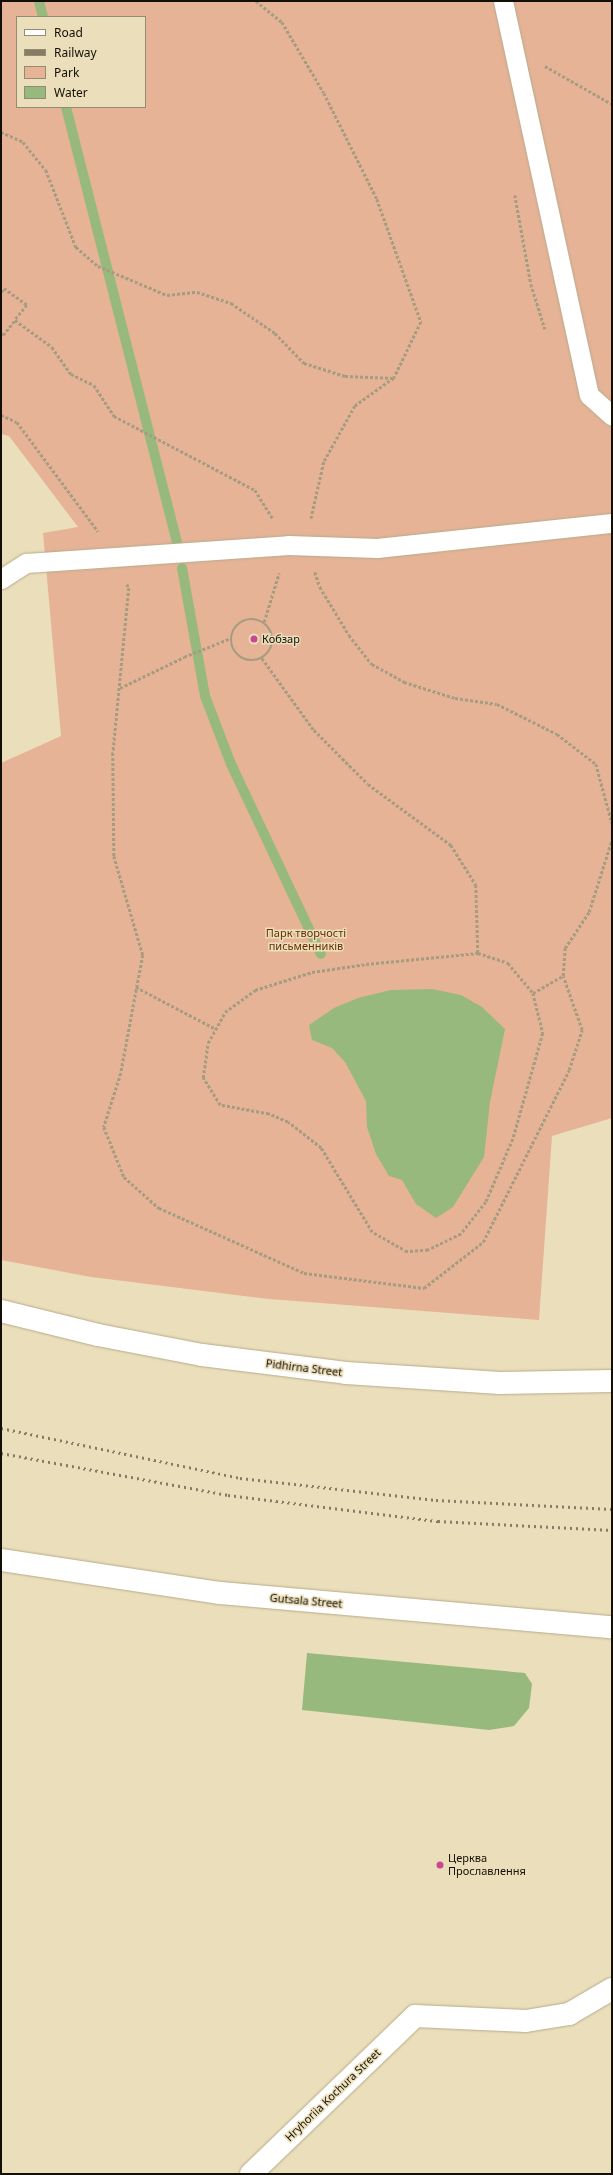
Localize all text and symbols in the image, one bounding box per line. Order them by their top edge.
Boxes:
legend [16,16,146,108]
text: Road [54,24,83,41]
text: Railway [54,44,97,61]
text: Park [54,64,79,81]
text: Water [54,84,88,101]
place label: Кобзар [262,632,300,646]
marker: Кобзар [249,634,259,644]
park label: Парк творчості письменників [266,927,346,953]
street label: Pidhirna Street [265,1357,343,1379]
street label: Gutsala Street [269,1591,343,1611]
place label: Церква Прославлення [448,1852,526,1878]
marker: Церква Прославлення [435,1860,445,1870]
street label: Hryhoriia Kochura Street [283,2046,383,2144]

